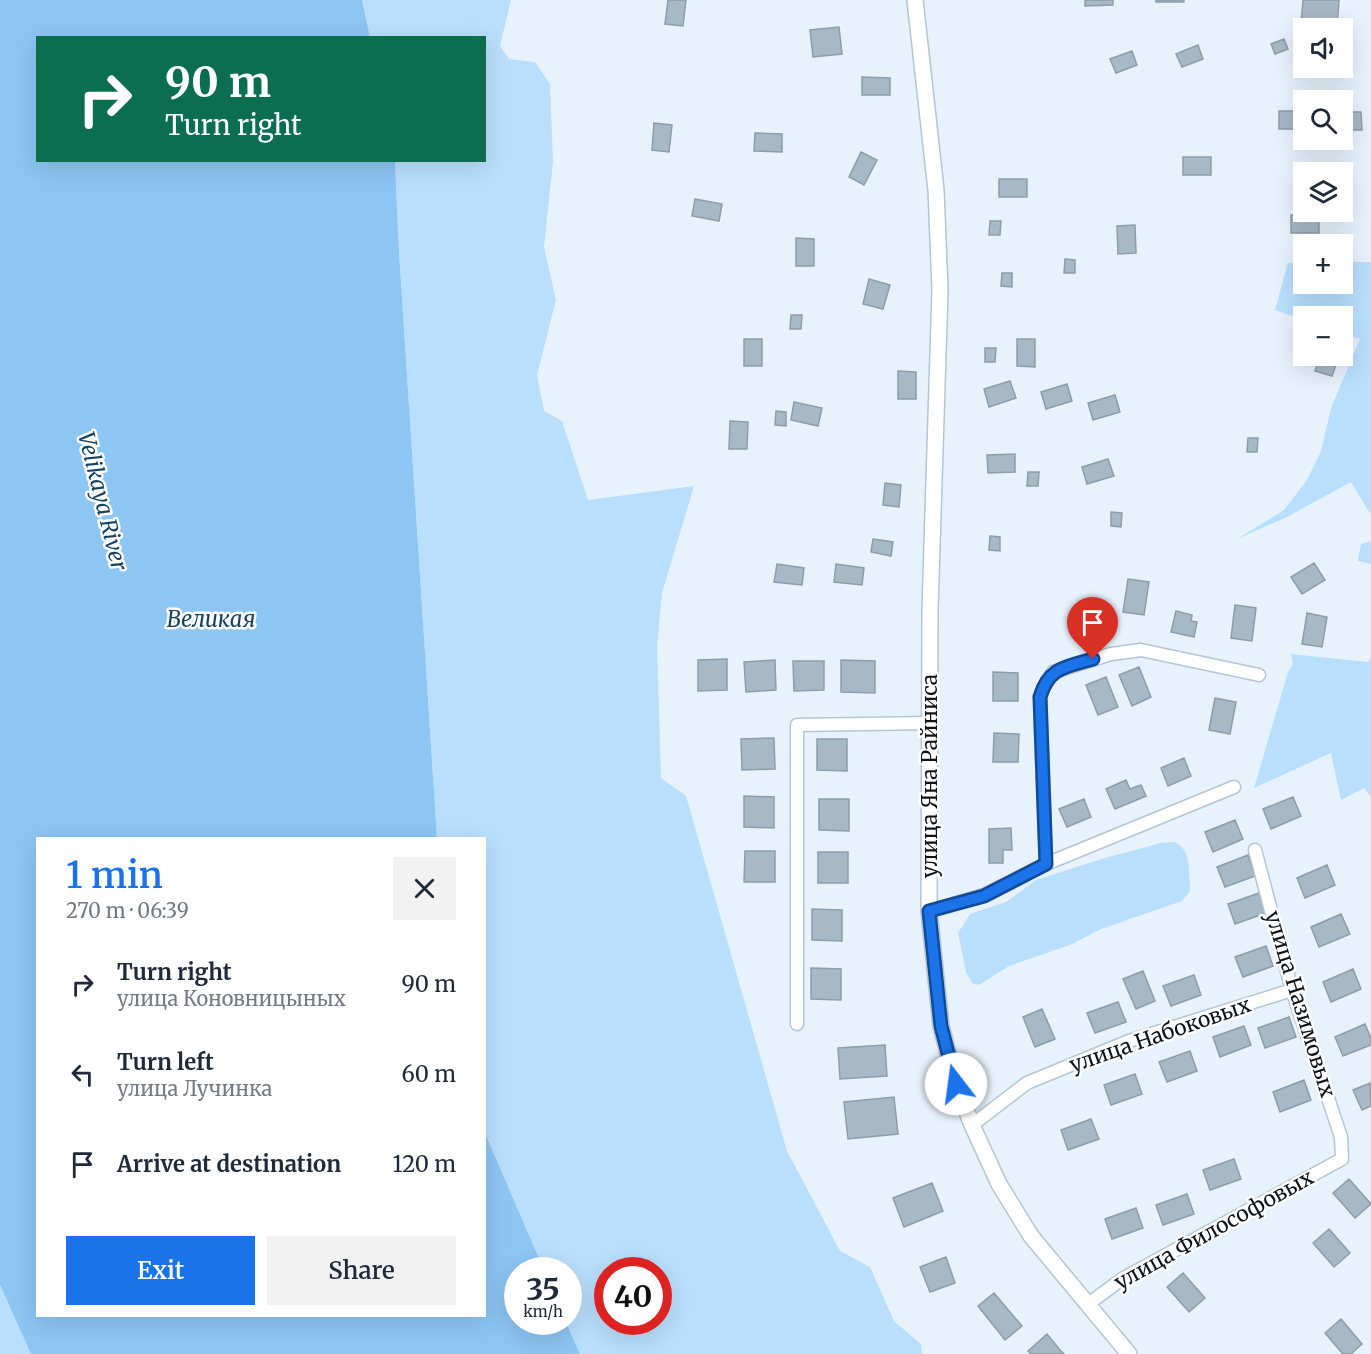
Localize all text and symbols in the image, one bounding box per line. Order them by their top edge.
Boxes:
map controls [1293,18,1353,366]
button: sound [1293,18,1353,78]
text: 90 m [165,56,271,108]
icon: right [66,60,144,138]
button: search [1293,90,1353,150]
text: Turn right [165,108,302,142]
button: layers [1293,162,1353,222]
button: + [1293,234,1353,294]
button: − [1293,306,1353,366]
water label: Velikaya River [72,429,134,574]
pin [1067,597,1118,659]
water label: Великая [167,605,255,633]
icon: arrive [1076,606,1109,639]
street label: улица Яна Райниса [916,674,943,878]
text: 1 min [66,853,163,898]
button: close [393,857,456,920]
text: 270 m · 06:39 [66,898,189,923]
street label: улица Назимовых [1259,907,1342,1101]
text: Turn right [117,958,231,986]
icon: right [66,968,99,1001]
text: 90 m [401,970,456,998]
text: улица Коновницыных [117,986,346,1011]
street label: улица Набоковых [1066,991,1254,1078]
text: Turn left [117,1048,214,1076]
position arrow [924,1052,988,1116]
icon: left [66,1058,99,1091]
text: 60 m [402,1060,456,1088]
text: улица Лучинка [117,1076,272,1101]
icon: arrive [66,1148,99,1181]
text: Arrive at destination [117,1150,341,1178]
text: 120 m [392,1150,456,1178]
street label: улица Философовых [1109,1163,1319,1296]
button: Exit [66,1236,255,1305]
button: Share [267,1236,456,1305]
speed limit sign: 40 [594,1257,672,1335]
text: 35 [526,1270,560,1308]
text: km/h [523,1302,563,1321]

